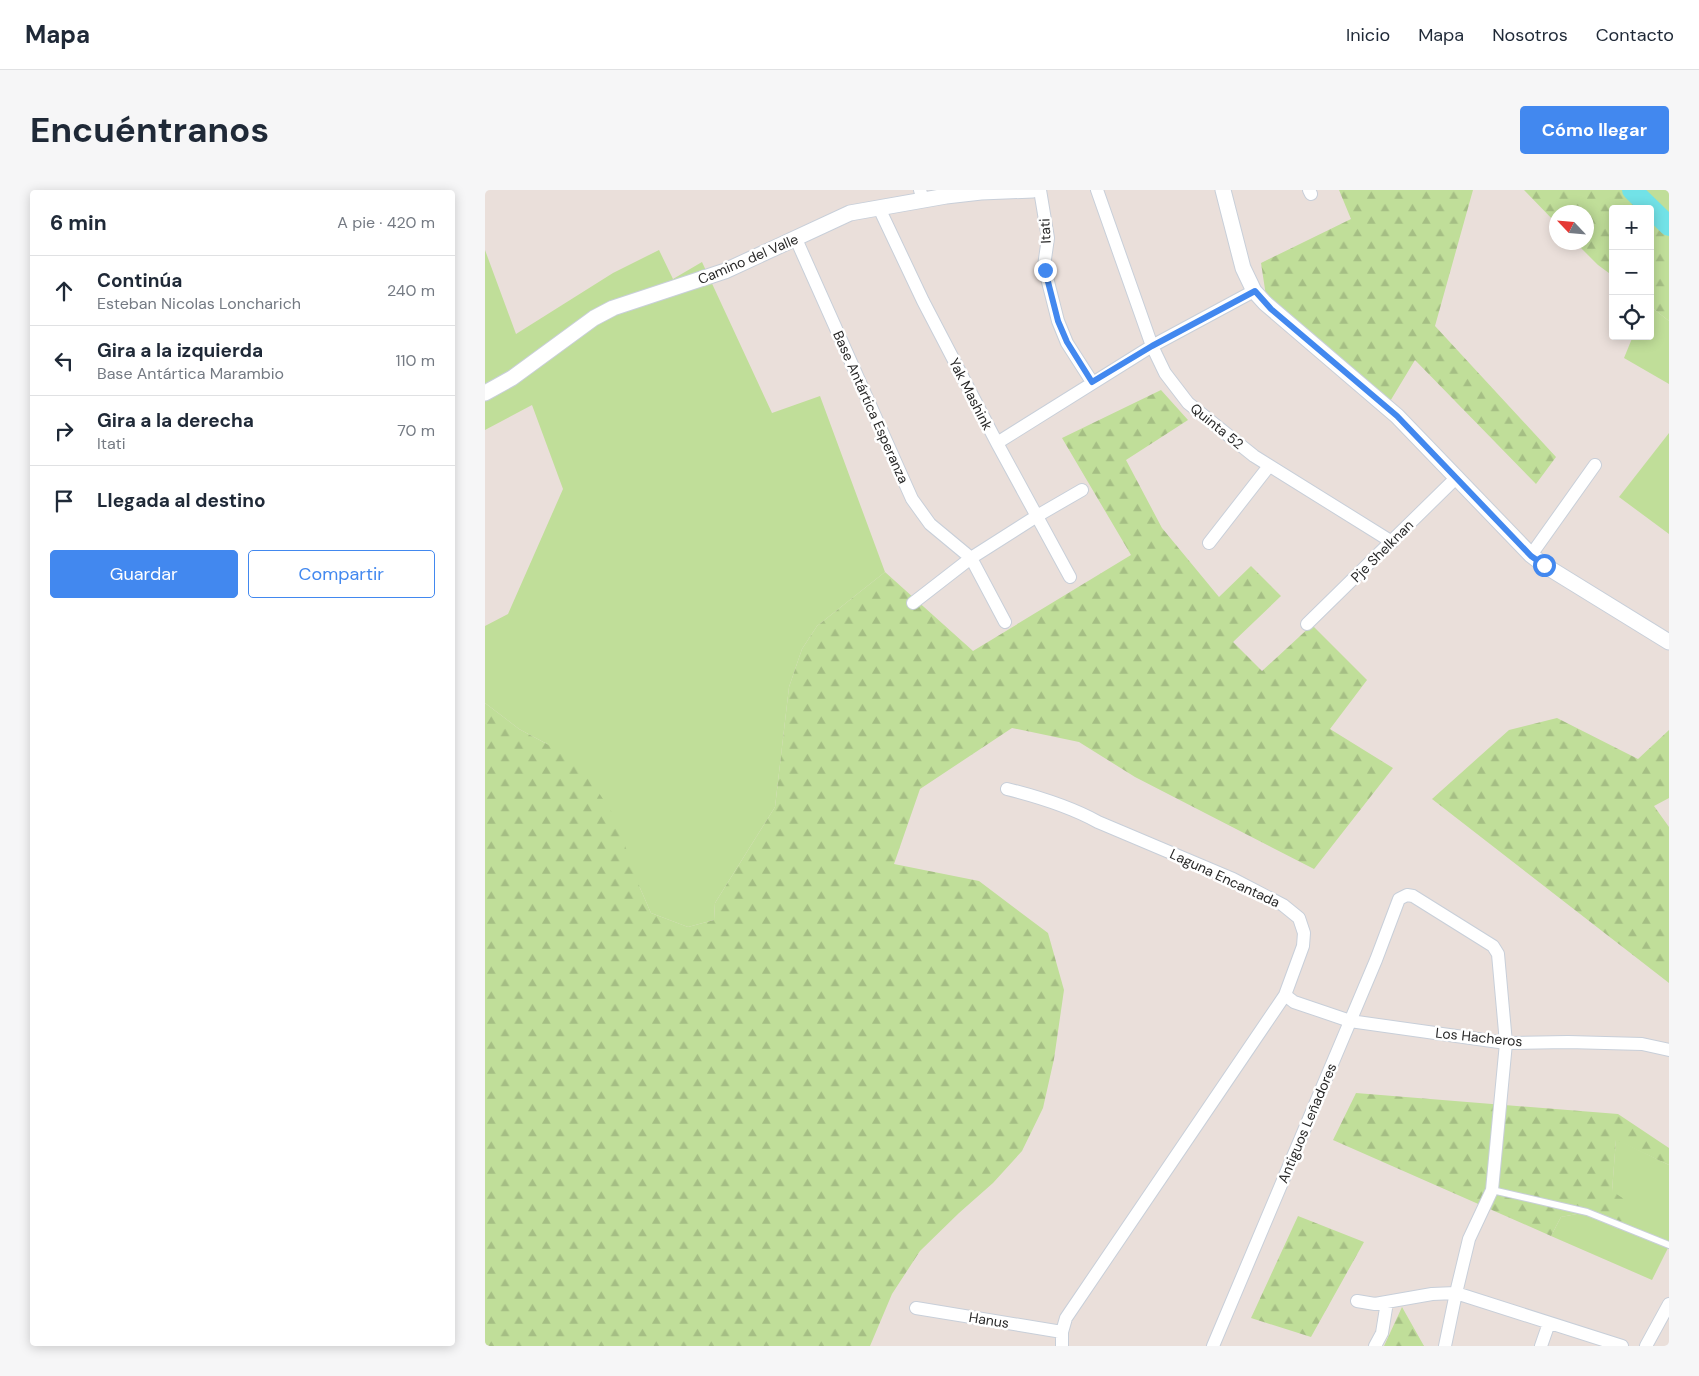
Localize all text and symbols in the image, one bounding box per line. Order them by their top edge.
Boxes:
text: Mapa [25,19,90,50]
text: Inicio [1346,23,1390,47]
text: Mapa [1418,23,1464,47]
text: Nosotros [1492,23,1568,47]
text: Contacto [1596,23,1674,47]
button: Cómo llegar [1520,106,1669,154]
text: Encuéntranos [30,107,269,153]
north arrow [1549,205,1594,250]
map controls [1609,205,1654,340]
button: + [1609,205,1654,250]
text: 6 min [50,209,107,237]
text: A pie · 420 m [337,212,435,233]
street label: Itati [1035,218,1055,244]
street label: Camino del Valle [695,230,801,288]
button: − [1609,250,1654,295]
route end [1034,259,1057,282]
text: Continúa [97,268,182,293]
icon: ahead [50,277,78,305]
text: 240 m [387,280,435,301]
text: Esteban Nicolas Loncharich [97,293,301,314]
button: locate [1609,295,1654,340]
street label: Base Antártica Esperanza [829,328,913,486]
text: Gira a la izquierda [97,338,263,363]
icon: left [50,347,78,375]
text: 110 m [396,350,435,371]
street label: Yak Mashink [945,355,997,433]
text: Base Antártica Marambio [97,363,284,384]
street label: Quinta 52 [1187,399,1247,453]
text: Gira a la derecha [97,408,254,433]
icon: right [50,417,78,445]
text: 70 m [397,420,435,441]
text: Itati [97,433,126,454]
icon: arrive [50,487,78,515]
text: Llegada al destino [97,488,266,513]
street label: Pje Shelknan [1347,516,1417,586]
button: Guardar [50,550,238,598]
button: Compartir [248,550,435,598]
route start [1533,554,1556,577]
street label: Laguna Encantada [1167,845,1283,911]
street label: Los Hacheros [1435,1023,1523,1051]
street label: Antiguos Leñadores [1274,1060,1340,1186]
street label: Hanus [968,1308,1010,1332]

